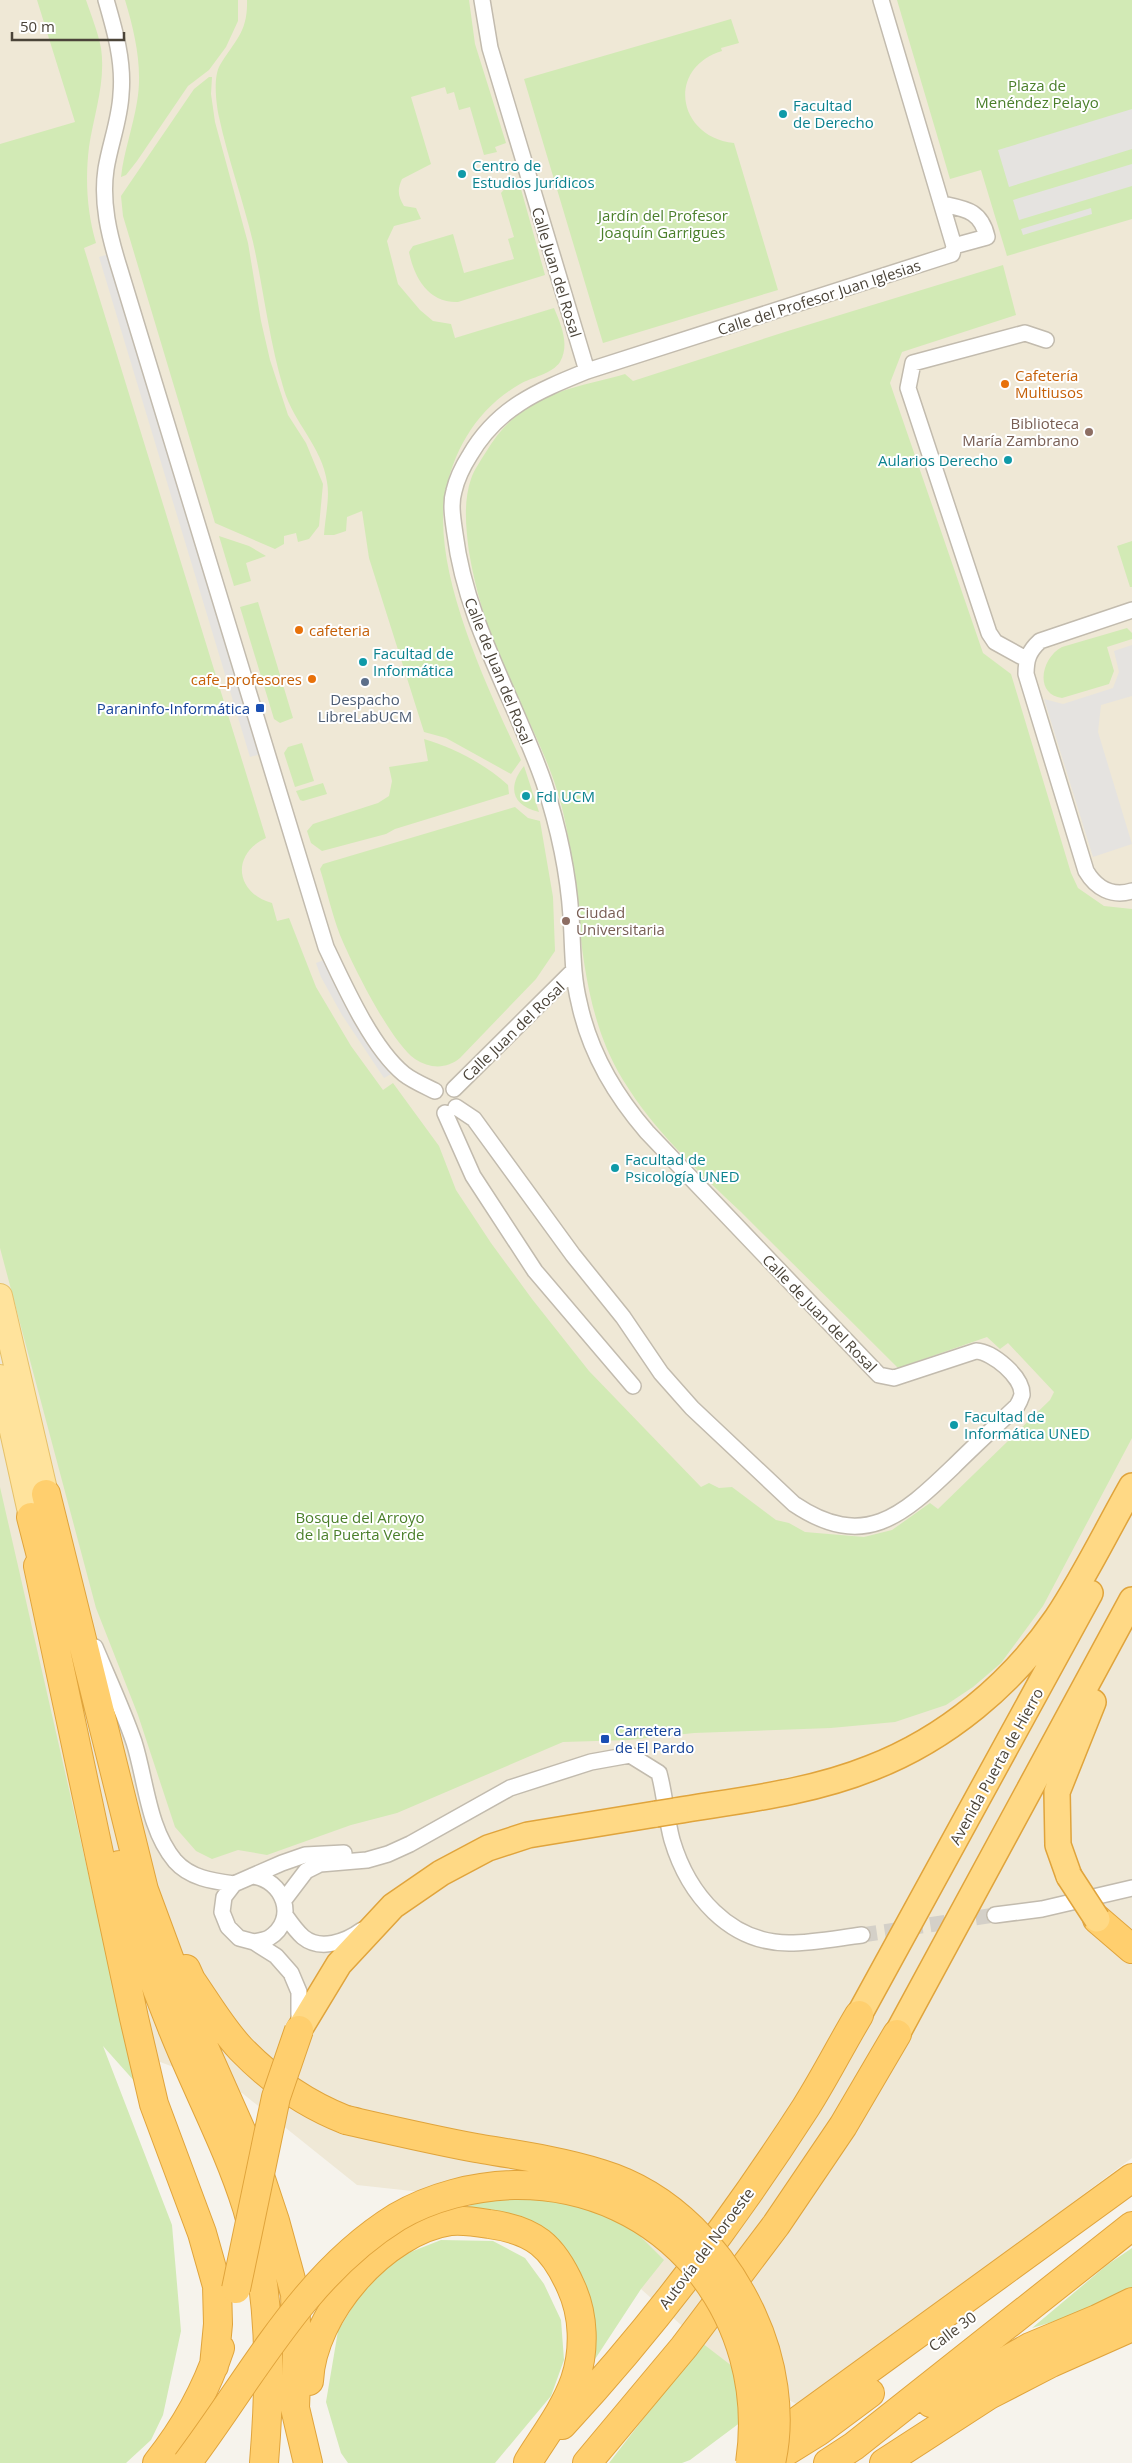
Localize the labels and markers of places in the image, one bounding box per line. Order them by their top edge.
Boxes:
place label: Facultad de Derecho [793,95,874,132]
marker: Facultad de Derecho [777,108,789,120]
place label: Centro de Estudios Jurídicos [472,155,595,192]
marker: Centro de Estudios Jurídicos [456,168,468,180]
place label: Cafetería Multiusos [1015,365,1083,402]
marker: Cafetería Multiusos [999,378,1011,390]
place label: Biblioteca María Zambrano [962,413,1079,450]
marker: Biblioteca María Zambrano [1083,426,1095,438]
place label: Aularios Derecho [878,450,998,470]
marker: Aularios Derecho [1002,454,1014,466]
place label: cafeteria [309,620,370,640]
marker: cafeteria [293,624,305,636]
place label: Facultad de Informática [373,643,454,680]
marker: Facultad de Informática [357,656,369,668]
place label: cafe_profesores [191,669,302,689]
marker: cafe_profesores [306,673,318,685]
marker: Despacho LibreLabUCM [359,676,371,688]
place label: Despacho LibreLabUCM [318,689,412,726]
place label: Paraninfo-Informática [97,698,250,718]
marker: Paraninfo-Informática [254,702,266,714]
place label: FdI UCM [536,786,595,806]
marker: FdI UCM [520,790,532,802]
place label: Ciudad Universitaria [576,902,665,939]
marker: Ciudad Universitaria [560,915,572,927]
place label: Facultad de Psicología UNED [625,1149,740,1186]
marker: Facultad de Psicología UNED [609,1162,621,1174]
place label: Facultad de Informática UNED [964,1406,1090,1443]
marker: Facultad de Informática UNED [948,1419,960,1431]
place label: Carretera de El Pardo [615,1720,694,1757]
marker: Carretera de El Pardo [599,1733,611,1745]

